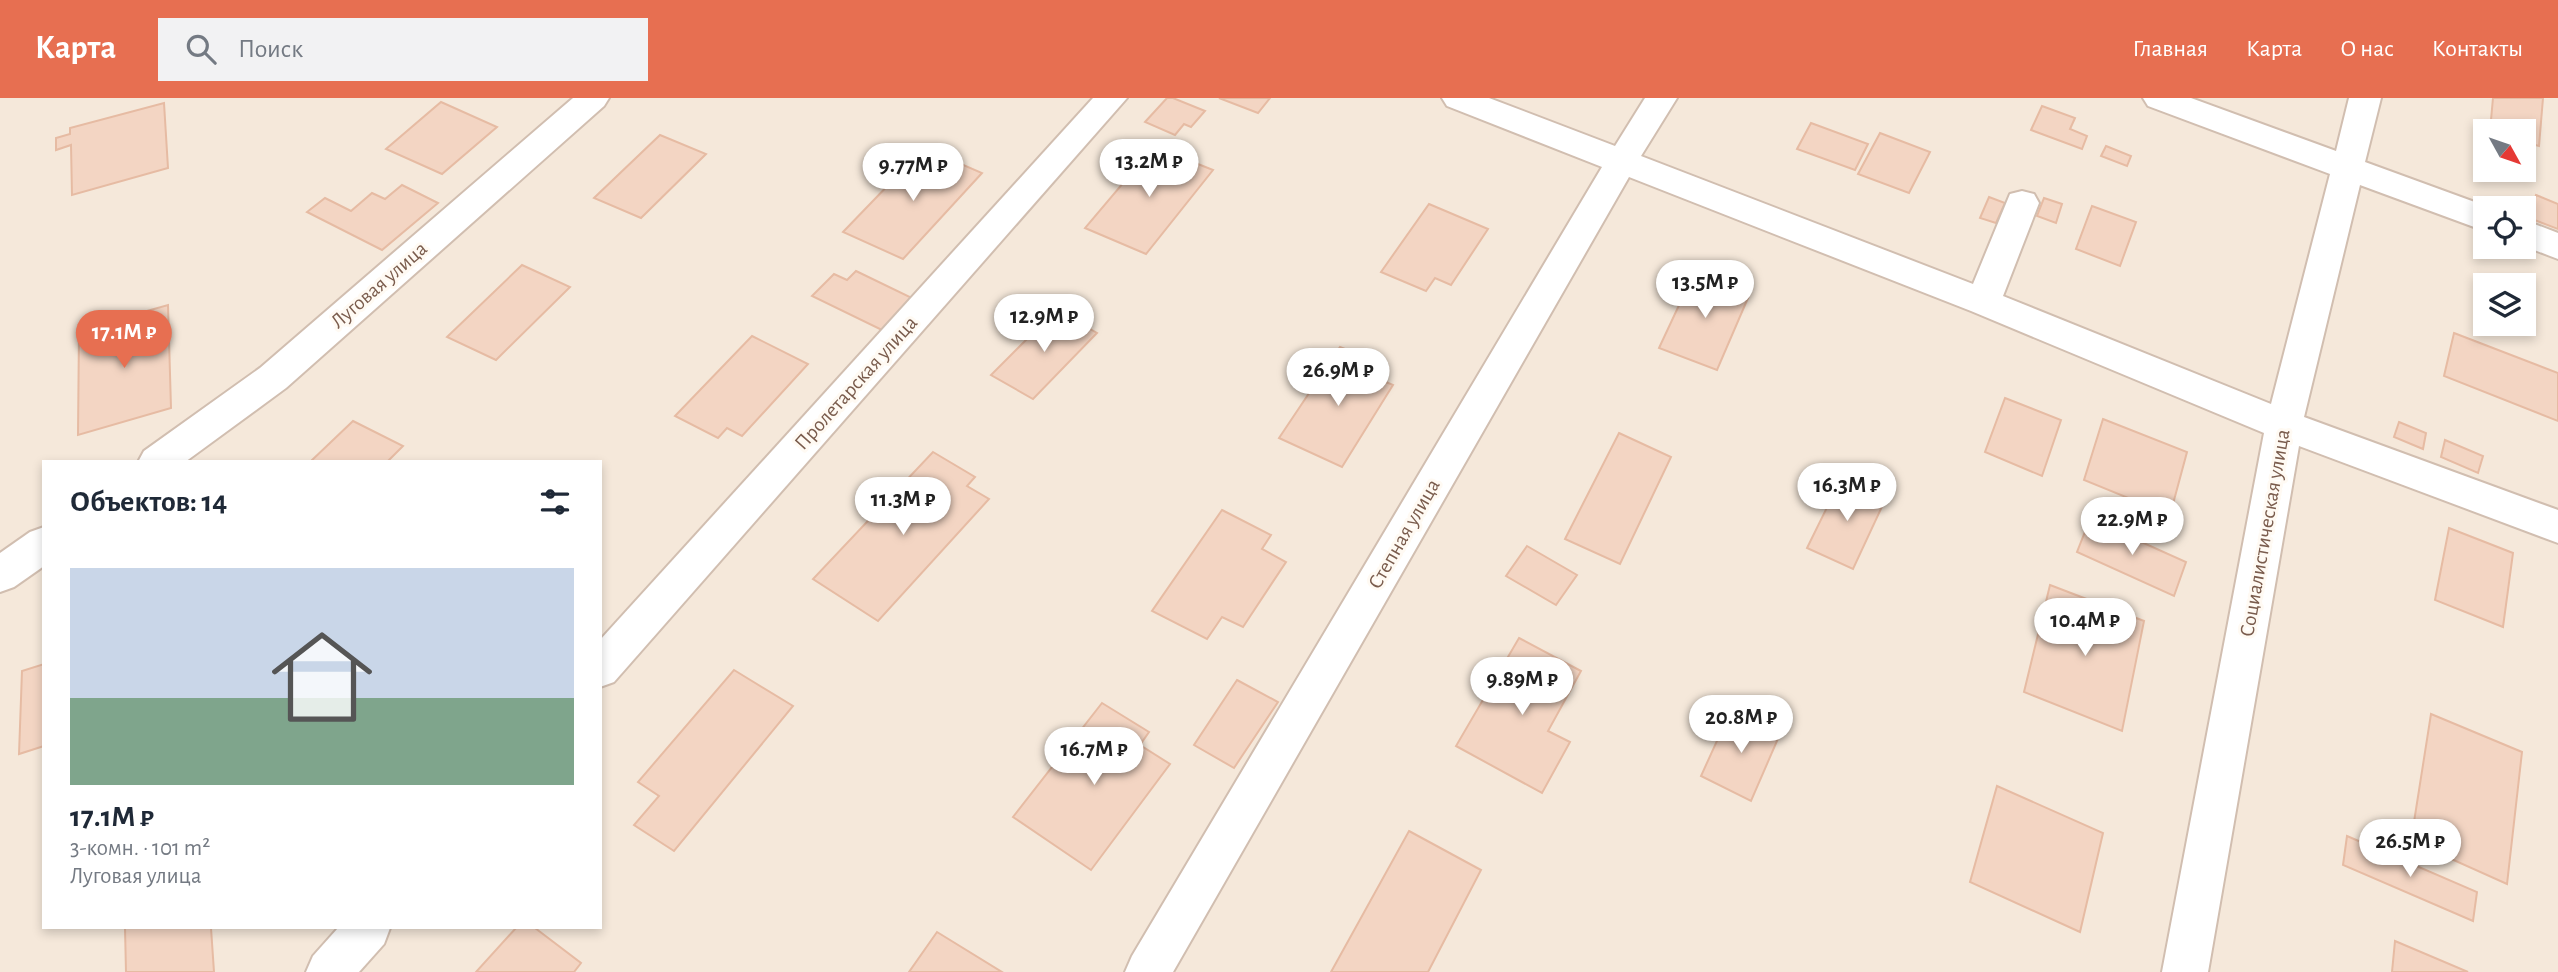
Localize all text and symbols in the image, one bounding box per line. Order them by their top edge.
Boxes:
search box [158,18,648,81]
icon: search [182,30,220,68]
text: Карта [35,32,116,65]
text: Поиск [238,36,303,62]
text: Главная [2133,37,2208,61]
text: Карта [2246,37,2302,61]
text: О нас [2340,37,2394,61]
text: Контакты [2432,37,2523,61]
north arrow [2473,119,2536,182]
map controls [2473,119,2536,336]
pin: 13.2M ₽ [1084,140,1214,199]
pin: 9.77M ₽ [848,144,978,203]
text: 13.2M ₽ [1116,150,1182,173]
text: 9.77M ₽ [879,154,947,177]
button: locate [2473,196,2536,259]
street label: Луговая улица [327,237,431,332]
pin: 13.5M ₽ [1640,260,1770,320]
text: 13.5M ₽ [1672,271,1738,294]
button: layers [2473,273,2536,336]
pin: 12.9M ₽ [979,294,1109,354]
text: 12.9M ₽ [1010,305,1078,328]
pin: 17.1M ₽ [59,310,189,370]
street label: Пролетарская улица [791,312,922,454]
text: 17.1M ₽ [92,321,156,344]
pin: 26.9M ₽ [1273,348,1403,408]
text: 26.9M ₽ [1303,359,1373,382]
street label: Социалистическая улица [2236,427,2294,639]
pin: 16.3M ₽ [1782,464,1912,523]
text: 16.3M ₽ [1813,474,1881,497]
street label: Степная улица [1364,475,1444,593]
pin: 11.3M ₽ [838,478,968,537]
icon: filters [536,483,574,521]
text: Объектов: 14 [70,487,227,517]
text: 11.3M ₽ [871,488,935,511]
pin: 22.9M ₽ [2067,498,2197,557]
text: 22.9M ₽ [2097,508,2167,531]
pin: 10.4M ₽ [2020,598,2150,658]
text: 10.4M ₽ [2050,609,2120,632]
icon: home [259,614,385,740]
pin: 9.89M ₽ [1457,658,1587,717]
text: 9.89M ₽ [1486,668,1558,691]
pin: 20.8M ₽ [1676,696,1806,755]
text: 20.8M ₽ [1705,706,1777,729]
pin: 16.7M ₽ [1029,728,1159,787]
text: 16.7M ₽ [1060,738,1128,761]
text: 17.1M ₽ [70,802,154,832]
pin: 26.5M ₽ [2345,820,2475,879]
text: 26.5M ₽ [2375,830,2445,853]
text: 3-комн. · 101 m² [70,837,210,860]
text: Луговая улица [70,865,201,888]

